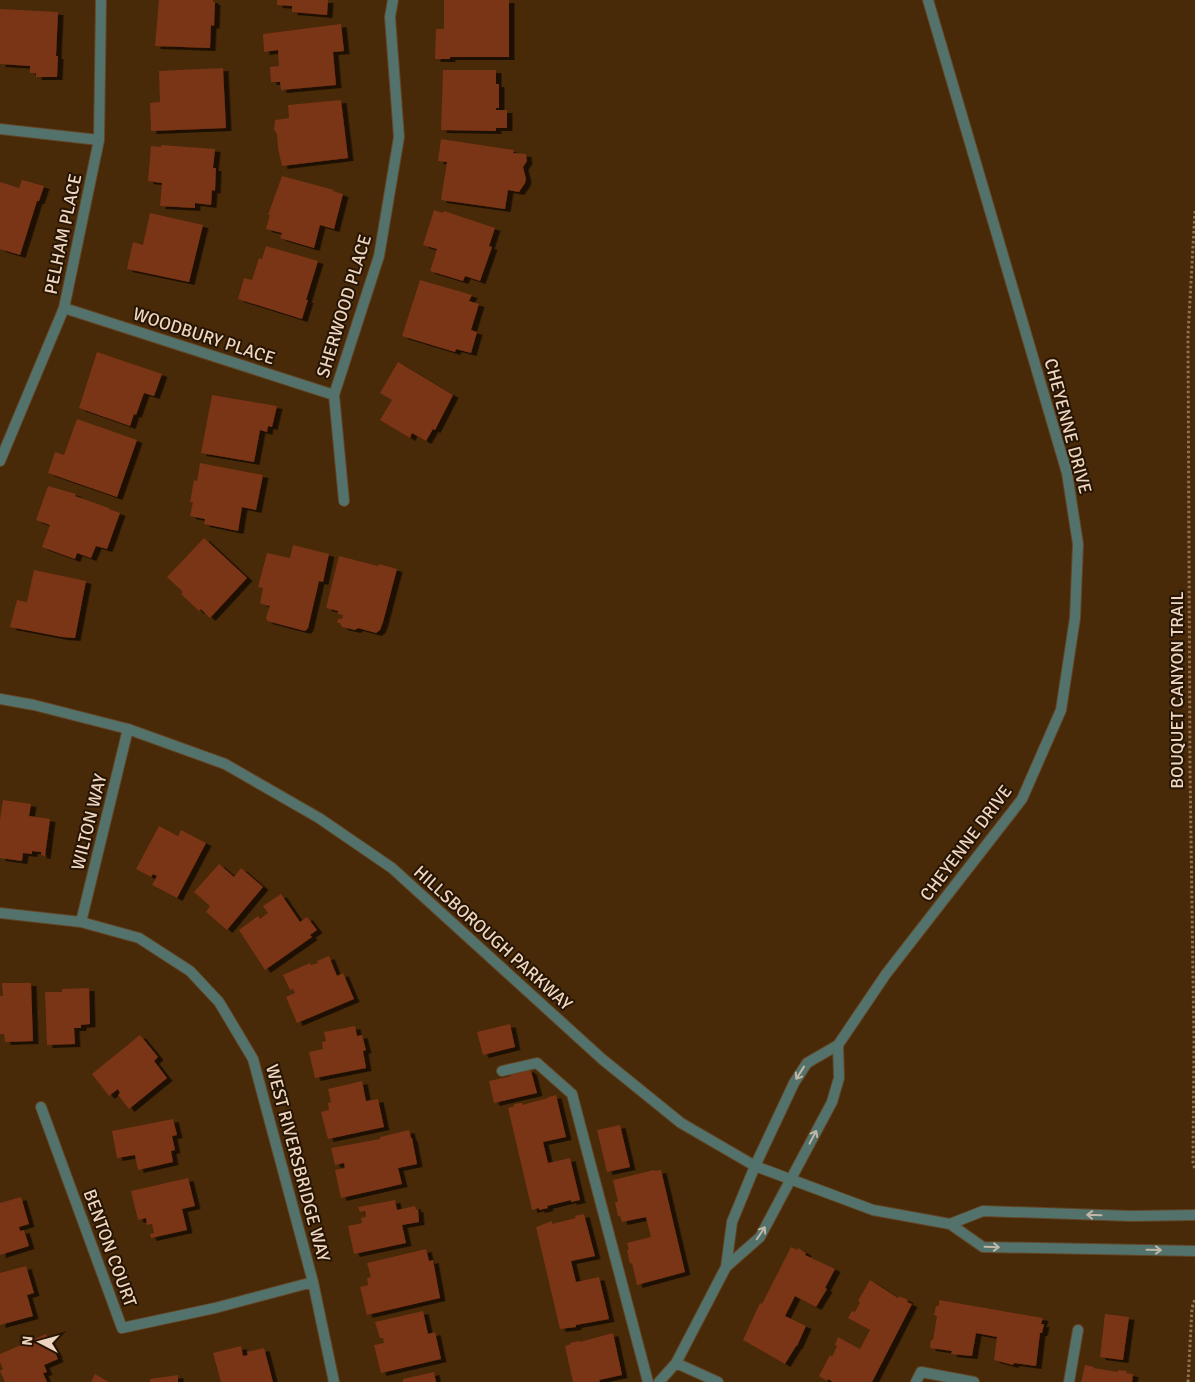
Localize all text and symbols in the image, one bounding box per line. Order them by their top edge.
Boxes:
street label: PELHAM PLACE [40,172,86,296]
street label: SHERWOOD PLACE [312,232,376,380]
street label: WOODBURY PLACE [130,303,278,369]
street label: CHEYENNE DRIVE [1039,356,1097,496]
street label: BOUQUET CANYON TRAIL [1166,591,1188,789]
street label: WILTON WAY [66,772,112,872]
street label: CHEYENNE DRIVE [915,781,1017,905]
street label: HILLSBOROUGH PARKWAY [409,861,577,1015]
street label: WEST RIVERSBRIDGE WAY [261,1062,335,1264]
one-way arrow [795,1066,805,1080]
one-way arrow [809,1130,818,1145]
street label: BENTON COURT [79,1186,142,1310]
one-way arrow [1086,1210,1102,1219]
one-way arrow [755,1226,766,1240]
one-way arrow [983,1242,999,1252]
one-way arrow [1146,1245,1162,1255]
north arrow [15,1317,65,1367]
text: N [19,1335,37,1346]

